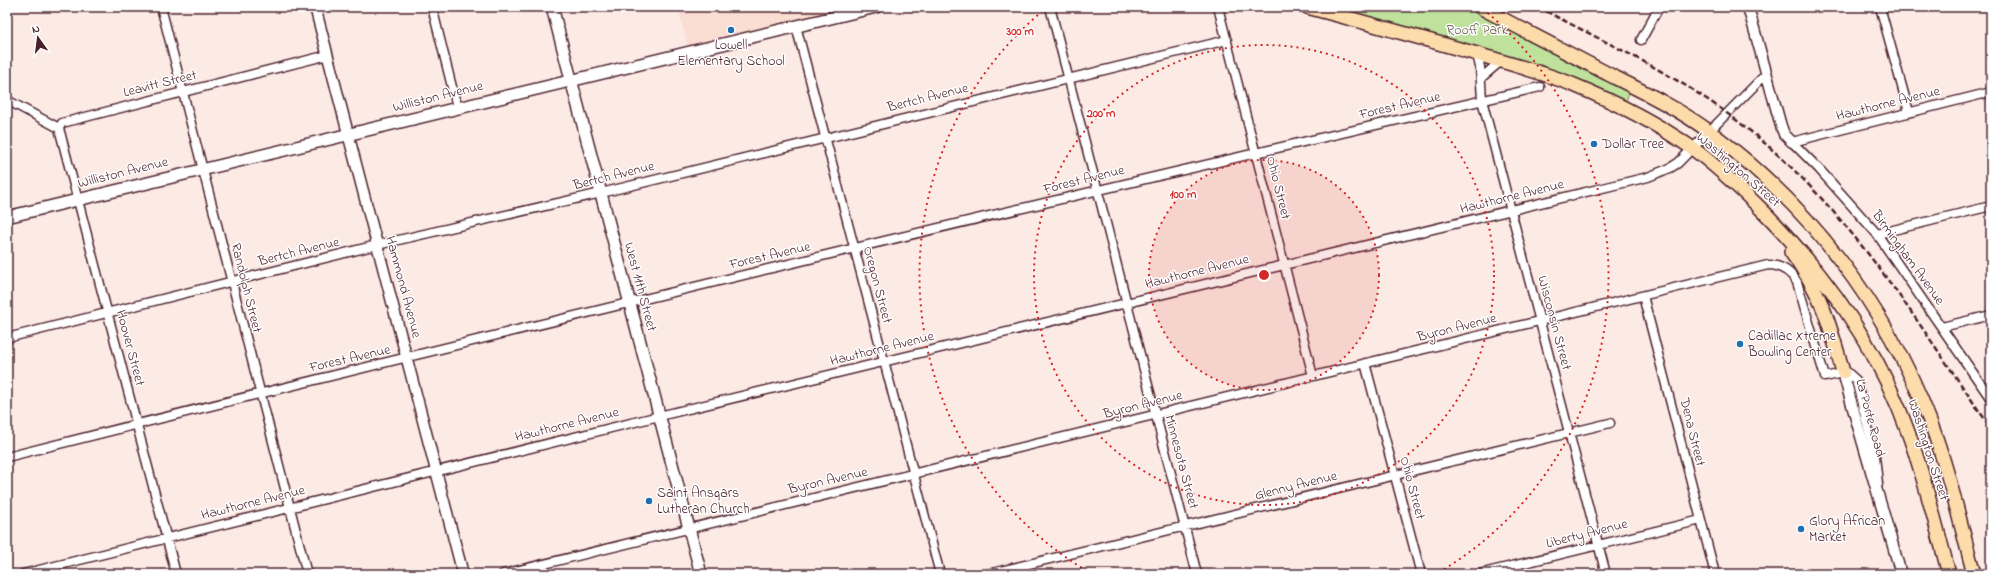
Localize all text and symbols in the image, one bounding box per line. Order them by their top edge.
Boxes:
north arrow [18,18,58,58]
park label: Rooff Park [1446,20,1508,41]
text: N [30,21,41,38]
text: 300 m [1005,23,1035,41]
marker: Lowell Elementary School [726,25,736,35]
place label: Lowell Elementary School [677,35,785,73]
street label: Leavitt Street [121,65,199,103]
street label: Williston Avenue [391,75,486,118]
street label: Bertch Avenue [884,78,971,118]
street label: Hawthorne Avenue [1834,81,1943,127]
street label: Forest Avenue [1356,86,1443,126]
text: 200 m [1086,105,1116,123]
street label: Washington Street [1691,127,1785,214]
place label: Dollar Tree [1601,134,1665,155]
marker: Dollar Tree [1589,139,1599,149]
street label: Williston Avenue [76,151,171,194]
street label: Ohio Street [1260,154,1296,222]
street label: Bertch Avenue [570,156,657,196]
street label: Forest Avenue [1040,160,1127,200]
street label: Hawthorne Avenue [1458,174,1567,220]
text: 100 m [1170,186,1197,204]
street label: Birmingham Avenue [1865,205,1950,311]
street label: Bertch Avenue [255,232,342,272]
street label: Hammond Avenue [379,234,427,341]
street label: Forest Avenue [726,236,813,276]
street label: West 11th Street [618,240,662,334]
street label: Randolph Street [225,241,267,335]
street label: Oregon Street [856,244,897,326]
street label: Hawthorne Avenue [1143,249,1252,295]
centre of rings [1257,268,1271,282]
street label: Wisconsin Street [1531,273,1577,373]
street label: Hoover Street [110,308,150,389]
street label: Byron Avenue [1414,308,1500,349]
street label: Hawthorne Avenue [828,326,937,372]
place label: Cadillac Xtreme Bowling Center [1747,326,1837,364]
street label: Forest Avenue [306,339,393,379]
marker: Cadillac Xtreme Bowling Center [1735,339,1745,349]
street label: La Porte Road [1849,377,1891,460]
street label: Byron Avenue [1100,385,1186,426]
street label: Dena Street [1673,395,1711,469]
street label: Washington Street [1901,397,1954,504]
street label: Hawthorne Avenue [513,402,622,448]
street label: Minnesota Street [1158,413,1204,512]
street label: Ohio Street [1394,454,1431,522]
street label: Byron Avenue [785,461,871,502]
street label: Glenny Avenue [1253,465,1340,507]
street label: Hawthorne Avenue [199,480,308,526]
place label: Saint Ansgars Lutheran Church [657,483,750,520]
marker: Saint Ansgars Lutheran Church [644,496,654,506]
place label: Glory African Market [1809,511,1885,548]
street label: Liberty Avenue [1544,514,1631,555]
marker: Glory African Market [1796,524,1806,534]

